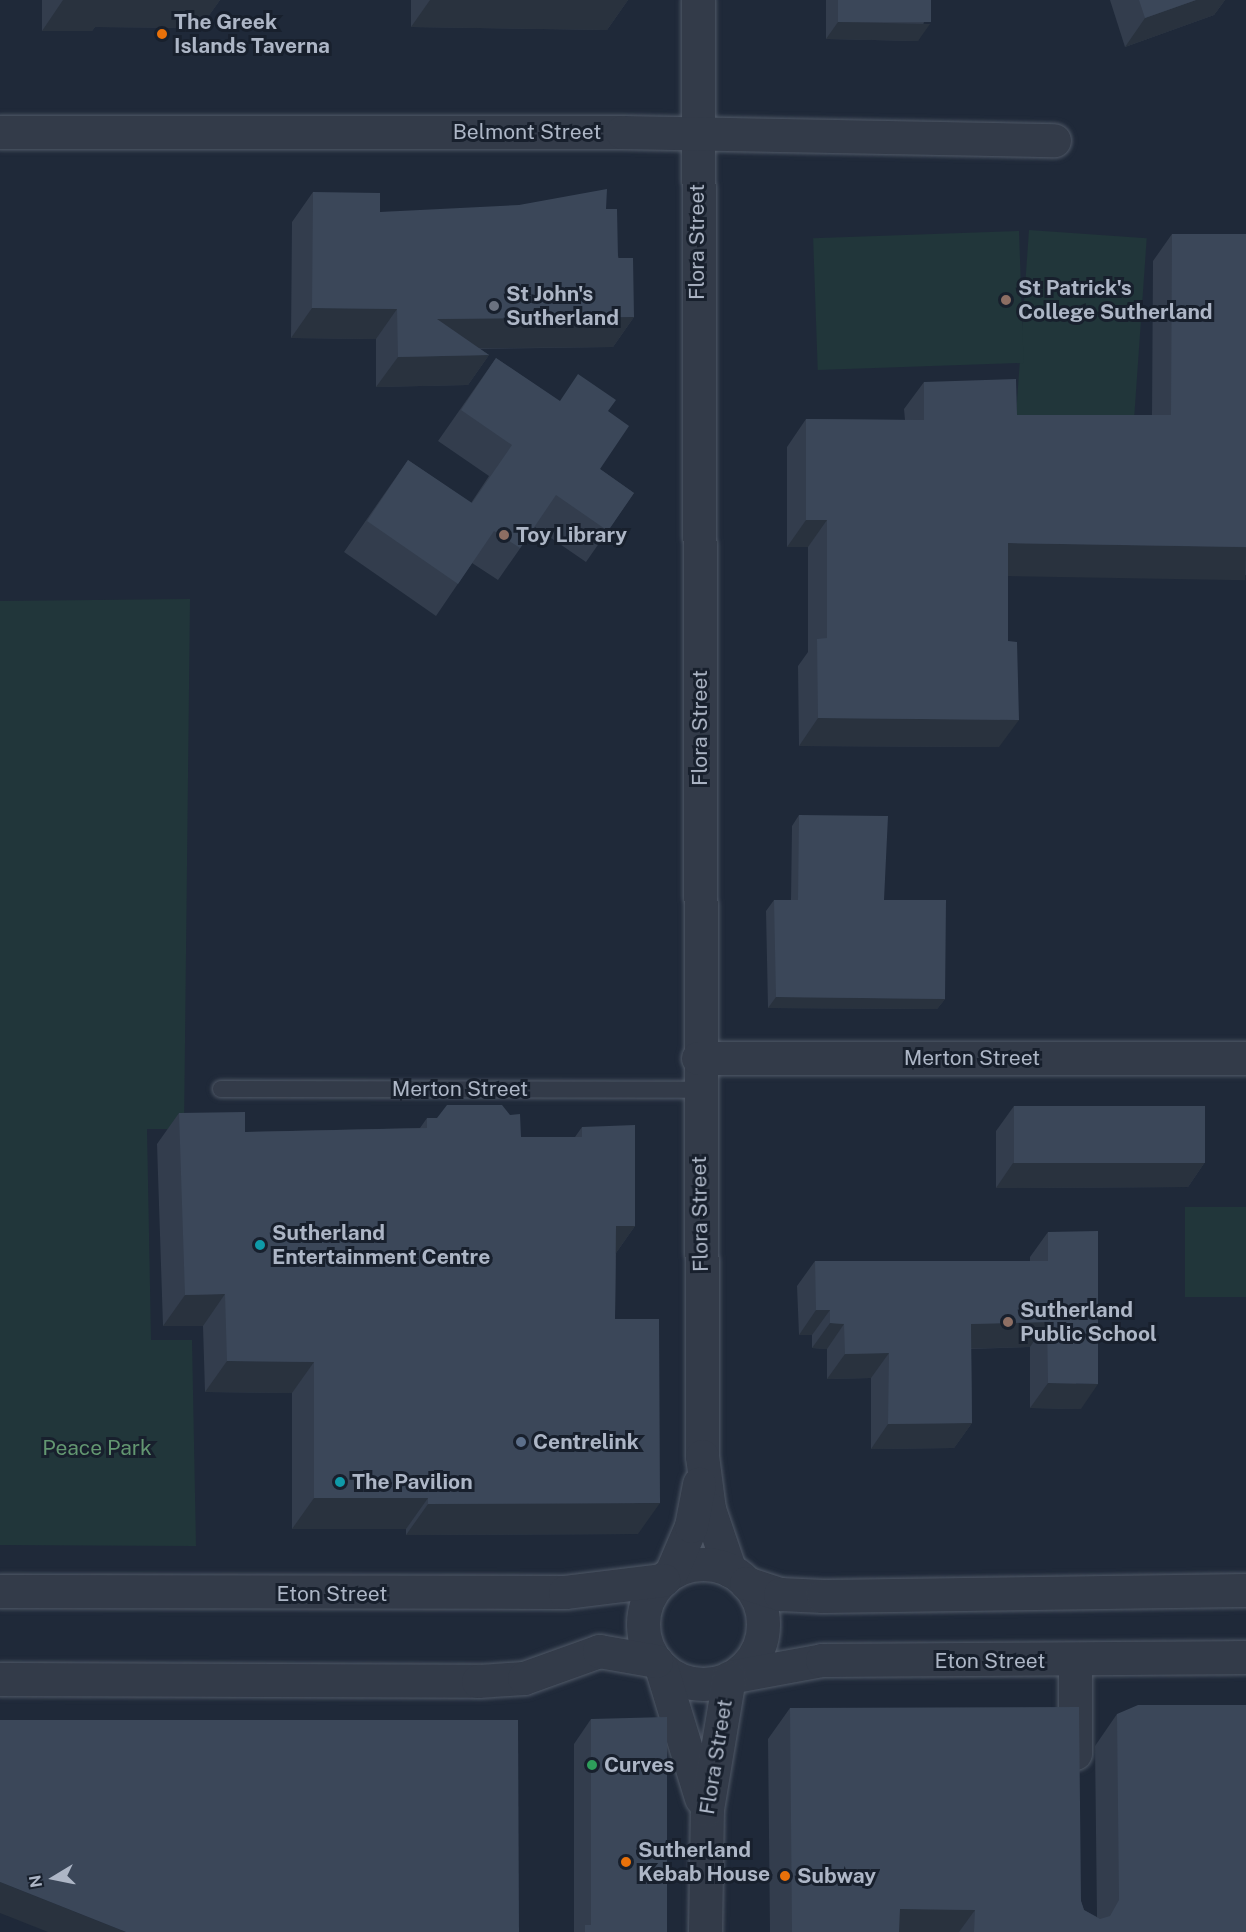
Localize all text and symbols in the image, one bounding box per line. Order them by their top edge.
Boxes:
place label: The Greek Islands Taverna [174,9,330,59]
marker: The Greek Islands Taverna [155,27,169,41]
street label: Belmont Street [453,119,601,145]
street label: Flora Street [684,184,710,300]
place label: St Patrick's College Sutherland [1018,275,1213,325]
place label: St John's Sutherland [506,281,619,331]
marker: St Patrick's College Sutherland [999,293,1013,307]
marker: St John's Sutherland [487,299,501,313]
place label: Toy Library [516,522,627,548]
marker: Toy Library [497,528,511,542]
street label: Flora Street [687,670,713,786]
street label: Merton Street [904,1045,1040,1071]
street label: Merton Street [392,1076,528,1102]
street label: Flora Street [686,1156,714,1272]
place label: Sutherland Entertainment Centre [272,1220,490,1270]
marker: Sutherland Entertainment Centre [253,1238,267,1252]
place label: Sutherland Public School [1020,1297,1157,1347]
marker: Sutherland Public School [1001,1315,1015,1329]
place label: Centrelink [533,1429,639,1455]
park label: Peace Park [42,1435,152,1461]
marker: Centrelink [514,1435,528,1449]
place label: The Pavilion [352,1469,473,1495]
marker: The Pavilion [333,1475,347,1489]
street label: Eton Street [277,1581,387,1607]
street label: Eton Street [935,1648,1045,1674]
street label: Flora Street [694,1698,738,1816]
place label: Curves [604,1752,674,1778]
marker: Curves [585,1758,599,1772]
place label: Sutherland Kebab House [638,1837,770,1887]
north arrow [24,1848,84,1908]
marker: Sutherland Kebab House [619,1855,633,1869]
place label: Subway [797,1863,876,1889]
marker: Subway [778,1869,792,1883]
text: N [25,1873,46,1889]

